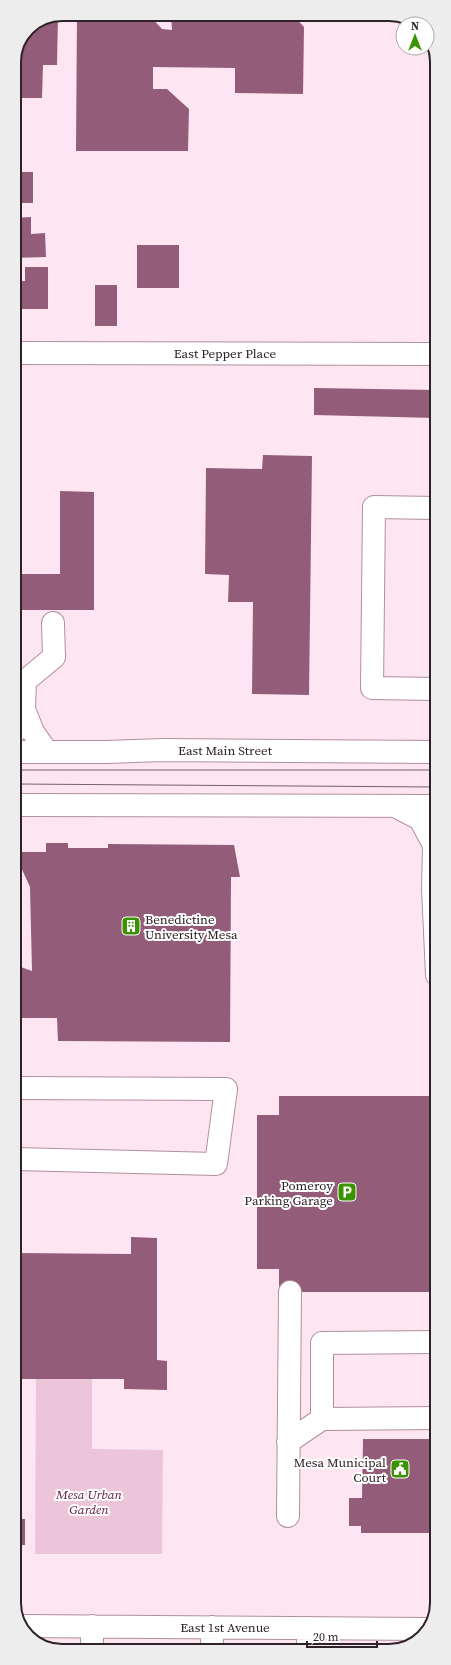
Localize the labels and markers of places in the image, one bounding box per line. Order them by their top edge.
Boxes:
place label: Benedictine University Mesa [145,911,238,943]
building icon: Benedictine University Mesa [120,915,142,937]
place label: Pomeroy Parking Garage [244,1177,333,1209]
parking icon: Pomeroy Parking Garage [336,1181,358,1203]
place label: Mesa Municipal Court [294,1454,387,1486]
public building icon: Mesa Municipal Court [389,1458,411,1480]

